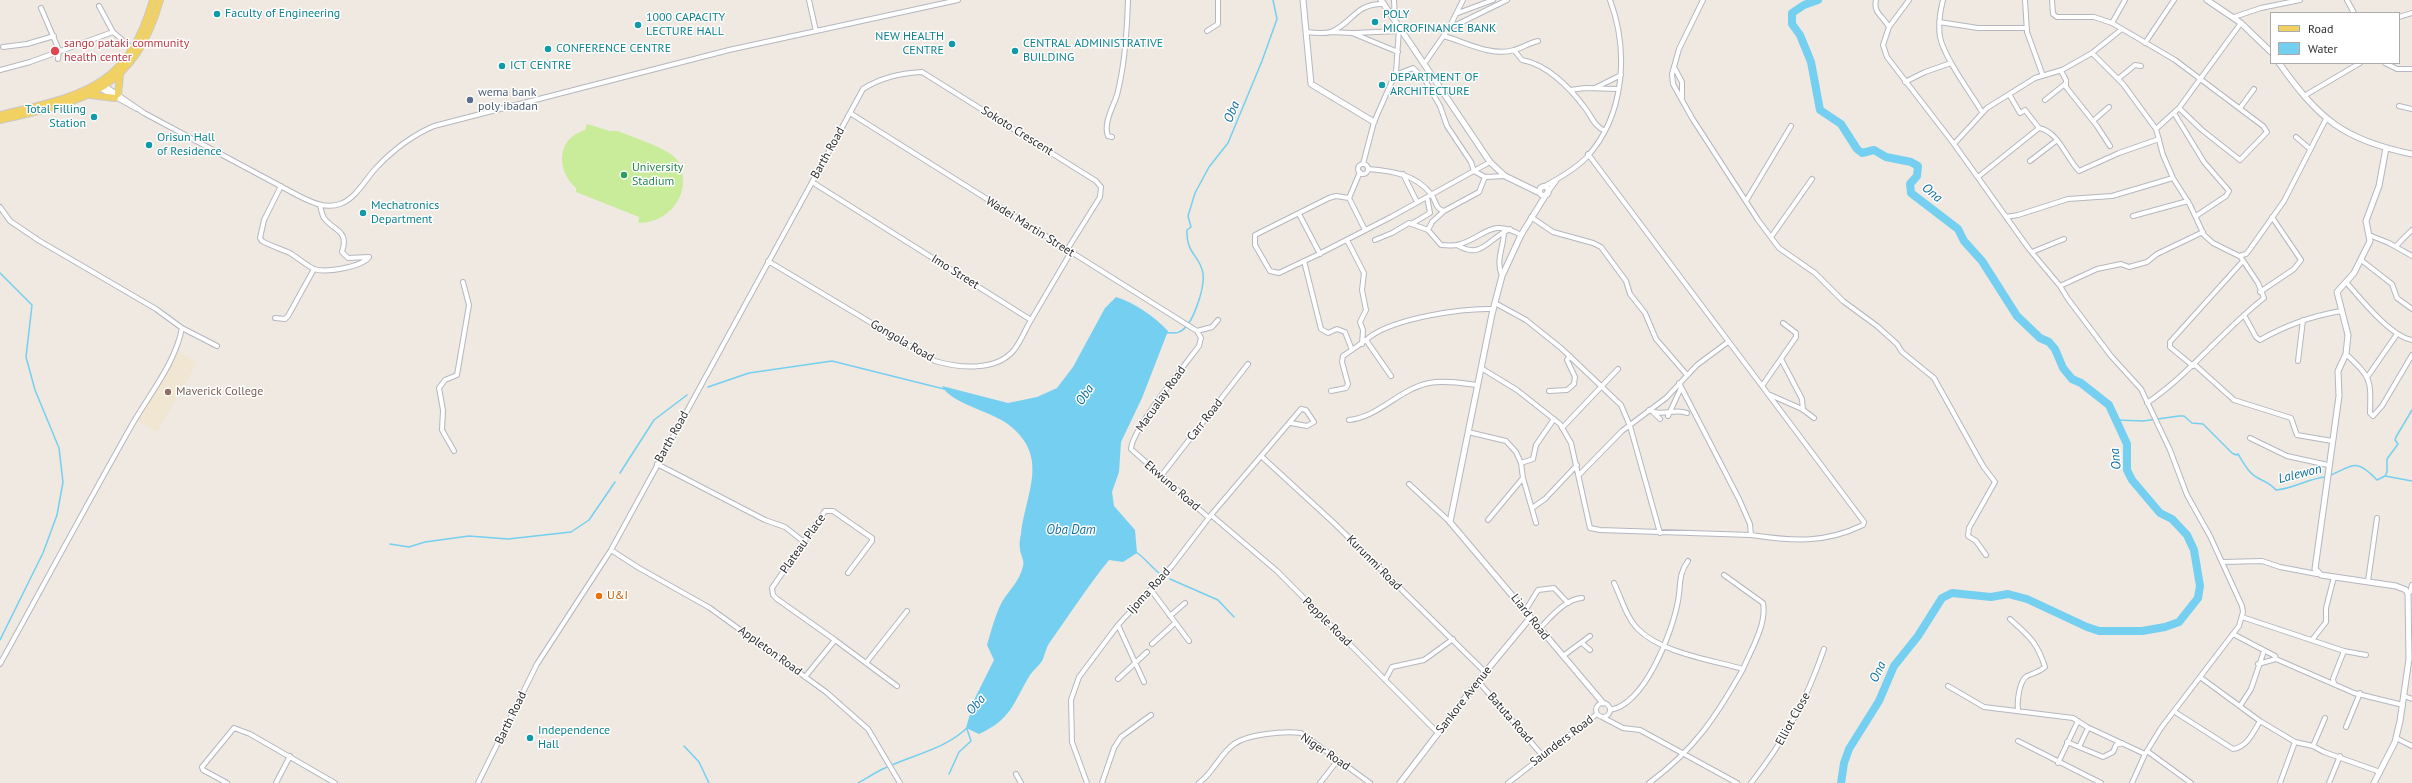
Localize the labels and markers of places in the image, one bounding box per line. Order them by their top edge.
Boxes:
place label: Faculty of Engineering [225,7,340,21]
place label: POLY MICROFINANCE BANK [1383,8,1496,36]
marker: Faculty of Engineering [212,9,222,19]
place label: 1000 CAPACITY LECTURE HALL [646,11,725,39]
marker: POLY MICROFINANCE BANK [1370,17,1380,27]
marker: 1000 CAPACITY LECTURE HALL [633,20,643,30]
place label: NEW HEALTH CENTRE [875,30,944,58]
place label: sango pataki community health center [64,37,189,65]
place label: CENTRAL ADMINISTRATIVE BUILDING [1023,37,1163,65]
marker: NEW HEALTH CENTRE [947,39,957,49]
place label: CONFERENCE CENTRE [556,42,671,56]
marker: CONFERENCE CENTRE [543,44,553,54]
marker: sango pataki community health center [49,45,61,57]
marker: CENTRAL ADMINISTRATIVE BUILDING [1010,46,1020,56]
place label: ICT CENTRE [510,59,571,73]
marker: ICT CENTRE [497,61,507,71]
place label: DEPARTMENT OF ARCHITECTURE [1390,71,1479,99]
marker: DEPARTMENT OF ARCHITECTURE [1377,80,1387,90]
place label: wema bank poly ibadan [478,86,538,114]
marker: wema bank poly ibadan [465,95,475,105]
place label: Total Filling Station [25,103,86,131]
marker: Total Filling Station [89,112,99,122]
place label: Orisun Hall of Residence [157,131,222,159]
marker: Orisun Hall of Residence [144,140,154,150]
place label: University Stadium [632,161,683,189]
marker: University Stadium [619,170,629,180]
place label: Mechatronics Department [371,199,439,227]
marker: Mechatronics Department [358,208,368,218]
place label: Maverick College [176,385,263,399]
marker: Maverick College [163,387,173,397]
place label: U&I [607,589,628,603]
marker: U&I [594,591,604,601]
place label: Independence Hall [538,724,610,752]
marker: Independence Hall [525,733,535,743]

